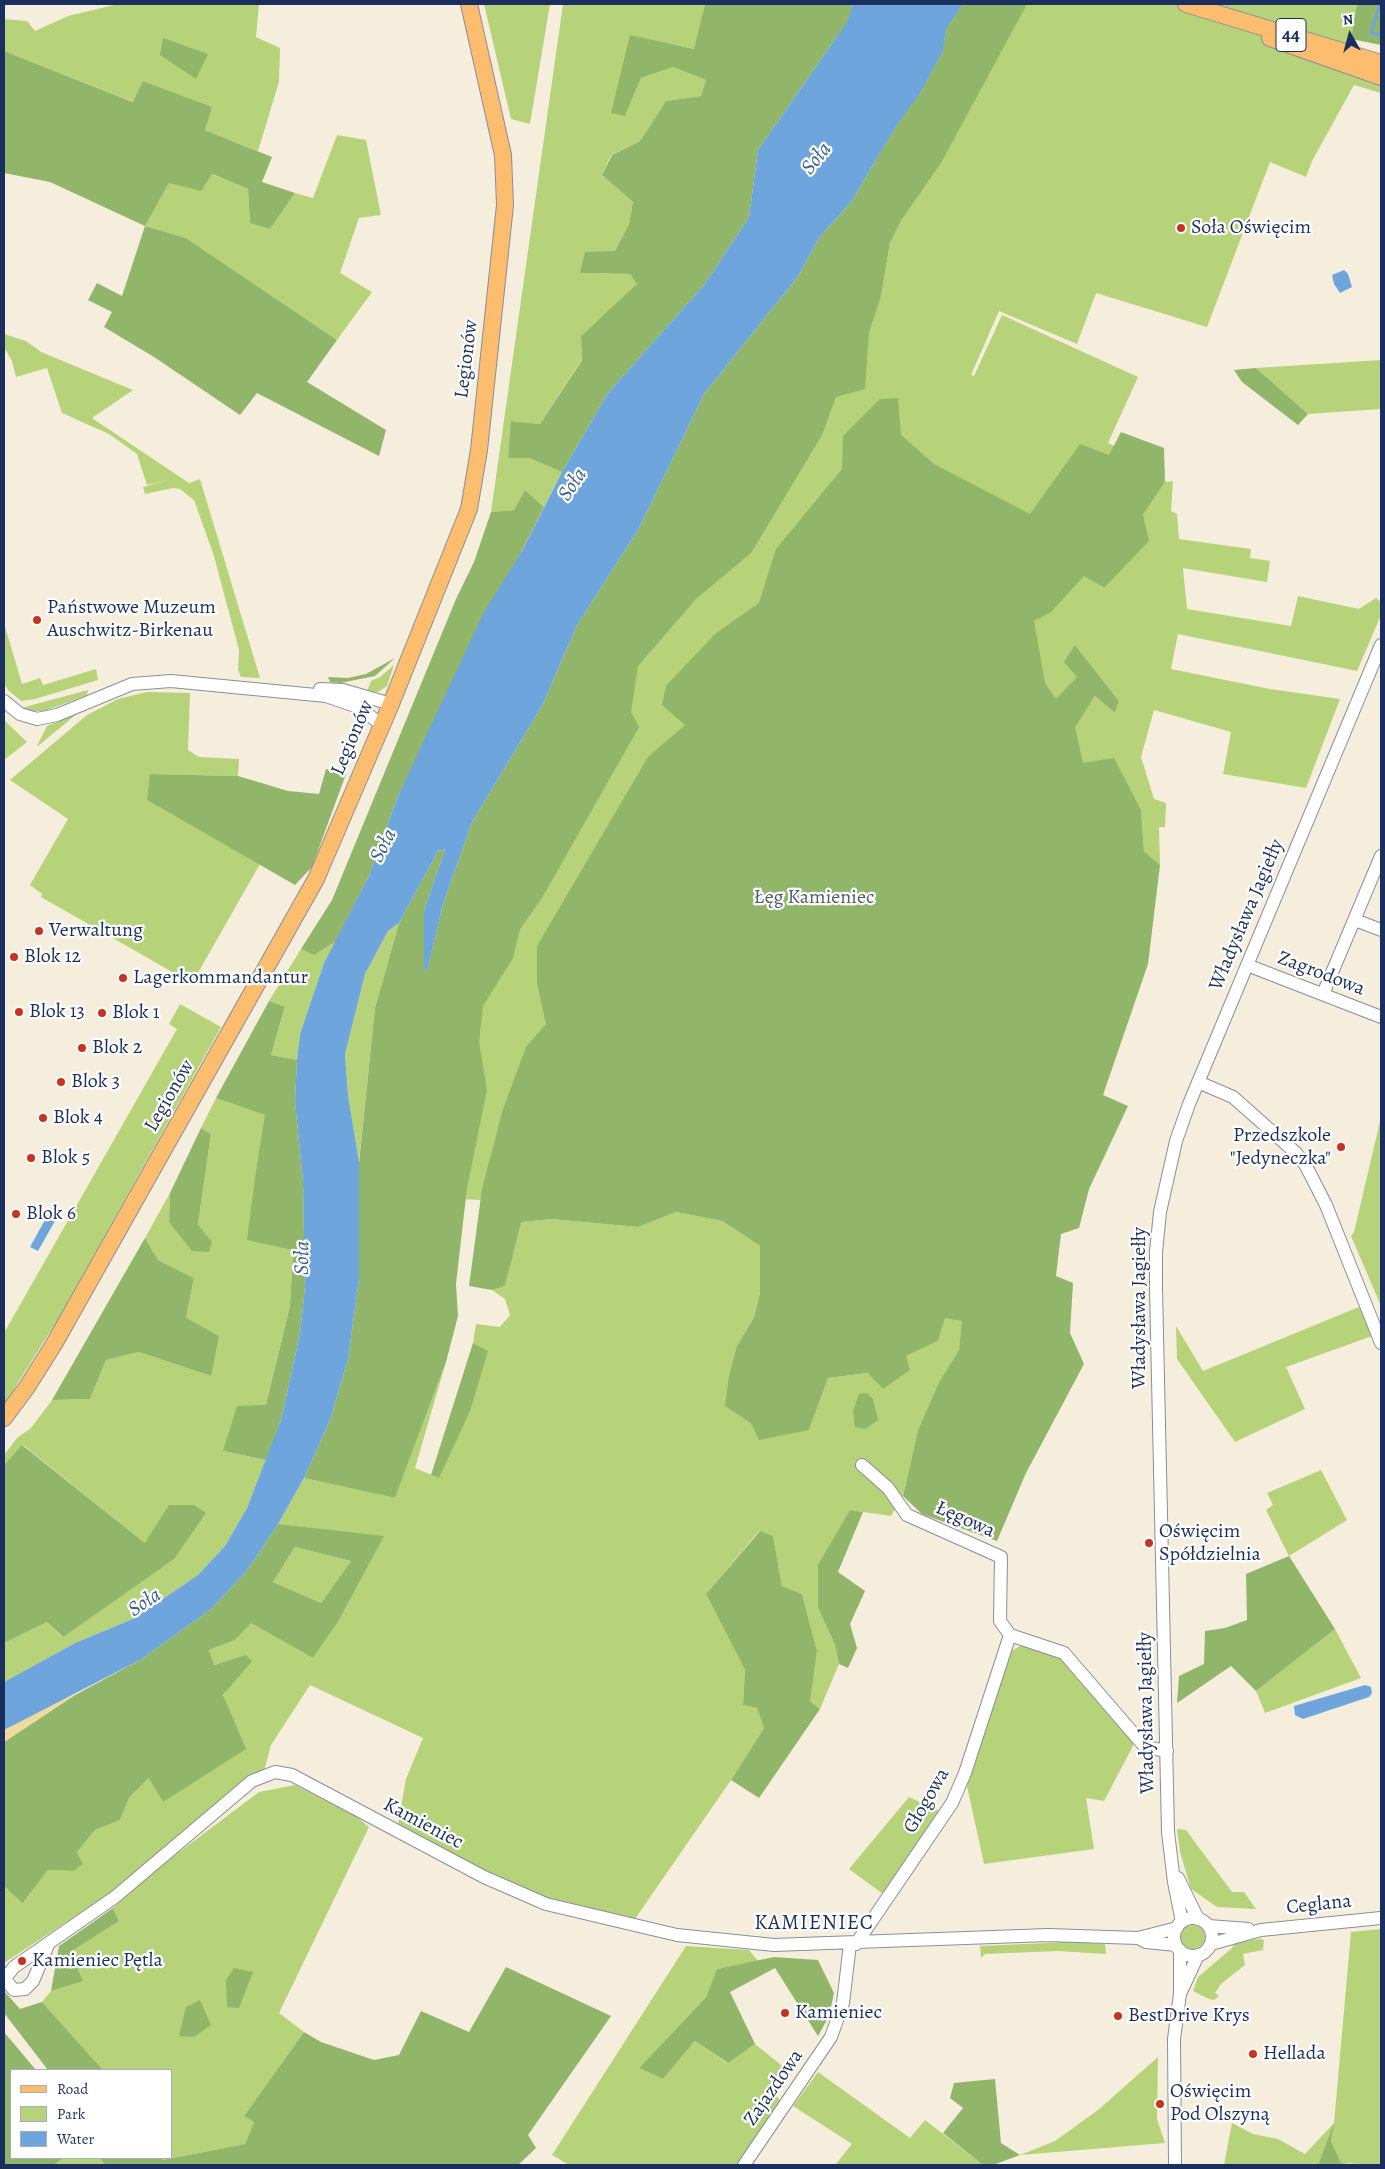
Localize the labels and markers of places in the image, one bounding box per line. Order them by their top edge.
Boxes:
place label: Soła Oświęcim [1191,216,1311,240]
marker: Soła Oświęcim [1175,222,1187,234]
place label: Państwowe Muzeum Auschwitz-Birkenau [47,596,216,643]
marker: Państwowe Muzeum Auschwitz-Birkenau [31,614,43,626]
place label: Verwaltung [49,919,143,943]
marker: Verwaltung [33,925,45,937]
place label: Blok 12 [24,945,81,969]
marker: Blok 12 [8,951,20,963]
place label: Lagerkommandantur [133,966,308,990]
marker: Lagerkommandantur [117,972,129,984]
place label: Blok 13 [29,1000,85,1024]
place label: Blok 1 [112,1001,160,1025]
marker: Blok 13 [13,1006,25,1018]
marker: Blok 1 [96,1007,108,1019]
place label: Blok 2 [92,1036,142,1060]
marker: Blok 2 [76,1042,88,1054]
place label: Blok 3 [71,1070,120,1094]
marker: Blok 3 [55,1076,67,1088]
place label: Blok 4 [53,1106,103,1130]
marker: Blok 4 [37,1112,49,1124]
place label: Przedszkole "Jedyneczka" [1230,1124,1331,1171]
marker: Przedszkole "Jedyneczka" [1335,1141,1347,1153]
place label: Blok 5 [41,1146,90,1170]
marker: Blok 5 [25,1152,37,1164]
place label: Blok 6 [26,1202,76,1226]
marker: Blok 6 [10,1208,22,1220]
place label: Oświęcim Spółdzielnia [1159,1520,1261,1567]
marker: Oświęcim Spółdzielnia [1143,1537,1155,1549]
place label: Kamieniec Pętla [32,1949,163,1973]
marker: Kamieniec Pętla [16,1955,28,1967]
place label: Kamieniec [795,2001,882,2025]
place label: BestDrive Krys [1128,2004,1250,2028]
marker: Kamieniec [779,2007,791,2019]
marker: BestDrive Krys [1112,2010,1124,2022]
place label: Hellada [1263,2042,1326,2066]
marker: Hellada [1247,2048,1259,2060]
place label: Oświęcim Pod Olszyną [1170,2080,1270,2127]
marker: Oświęcim Pod Olszyną [1154,2098,1166,2110]

